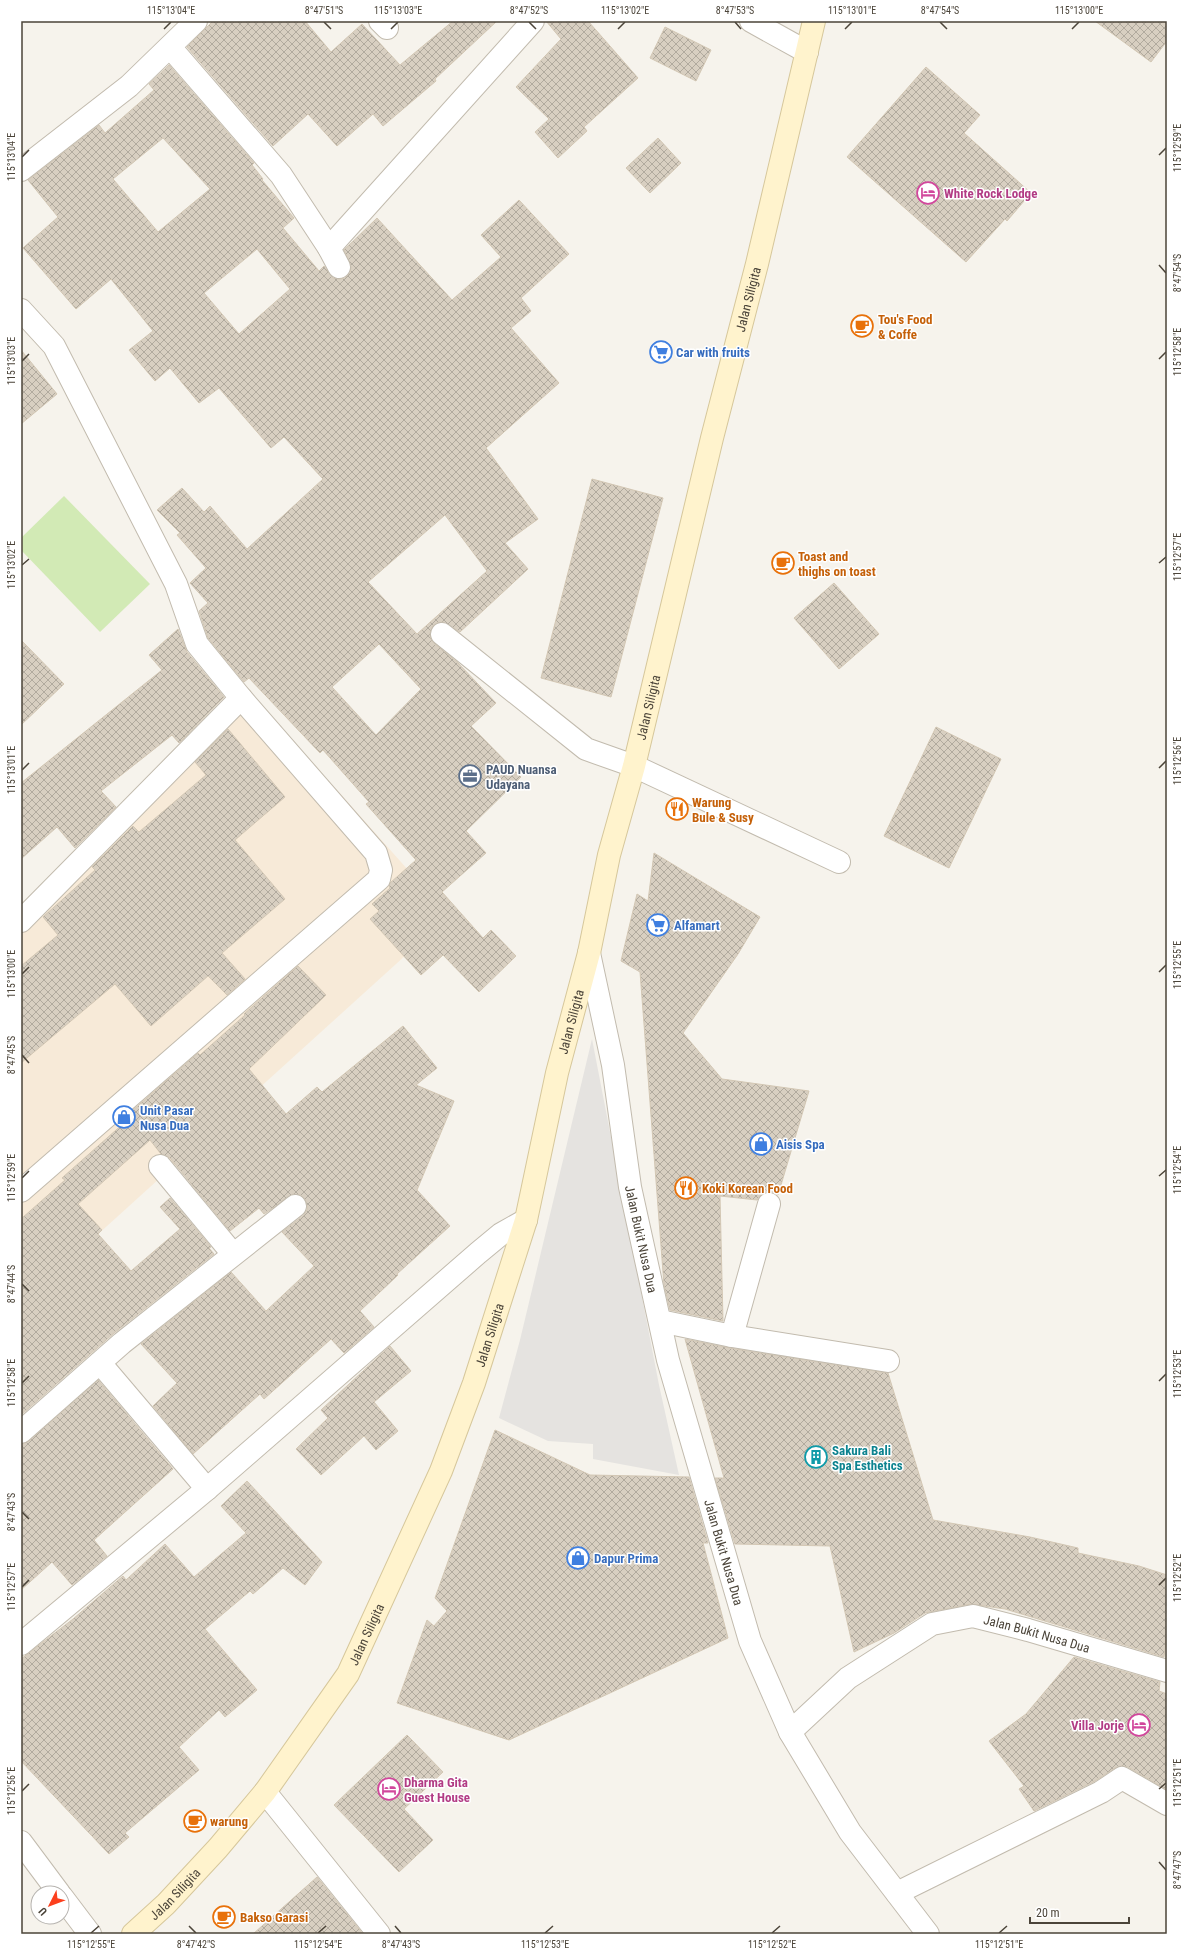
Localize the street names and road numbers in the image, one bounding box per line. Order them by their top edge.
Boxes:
street label: Jalan Siligita [732,265,763,333]
street label: Jalan Siligita [633,673,663,741]
street label: Jalan Siligita [555,988,586,1056]
street label: Jalan Bukit Nusa Dua [622,1184,661,1294]
street label: Jalan Siligita [472,1301,507,1369]
street label: Jalan Bukit Nusa Dua [702,1497,747,1607]
street label: Jalan Siligita [346,1601,387,1668]
street label: Jalan Bukit Nusa Dua [982,1612,1092,1655]
street label: Jalan Siligita [146,1865,203,1923]

